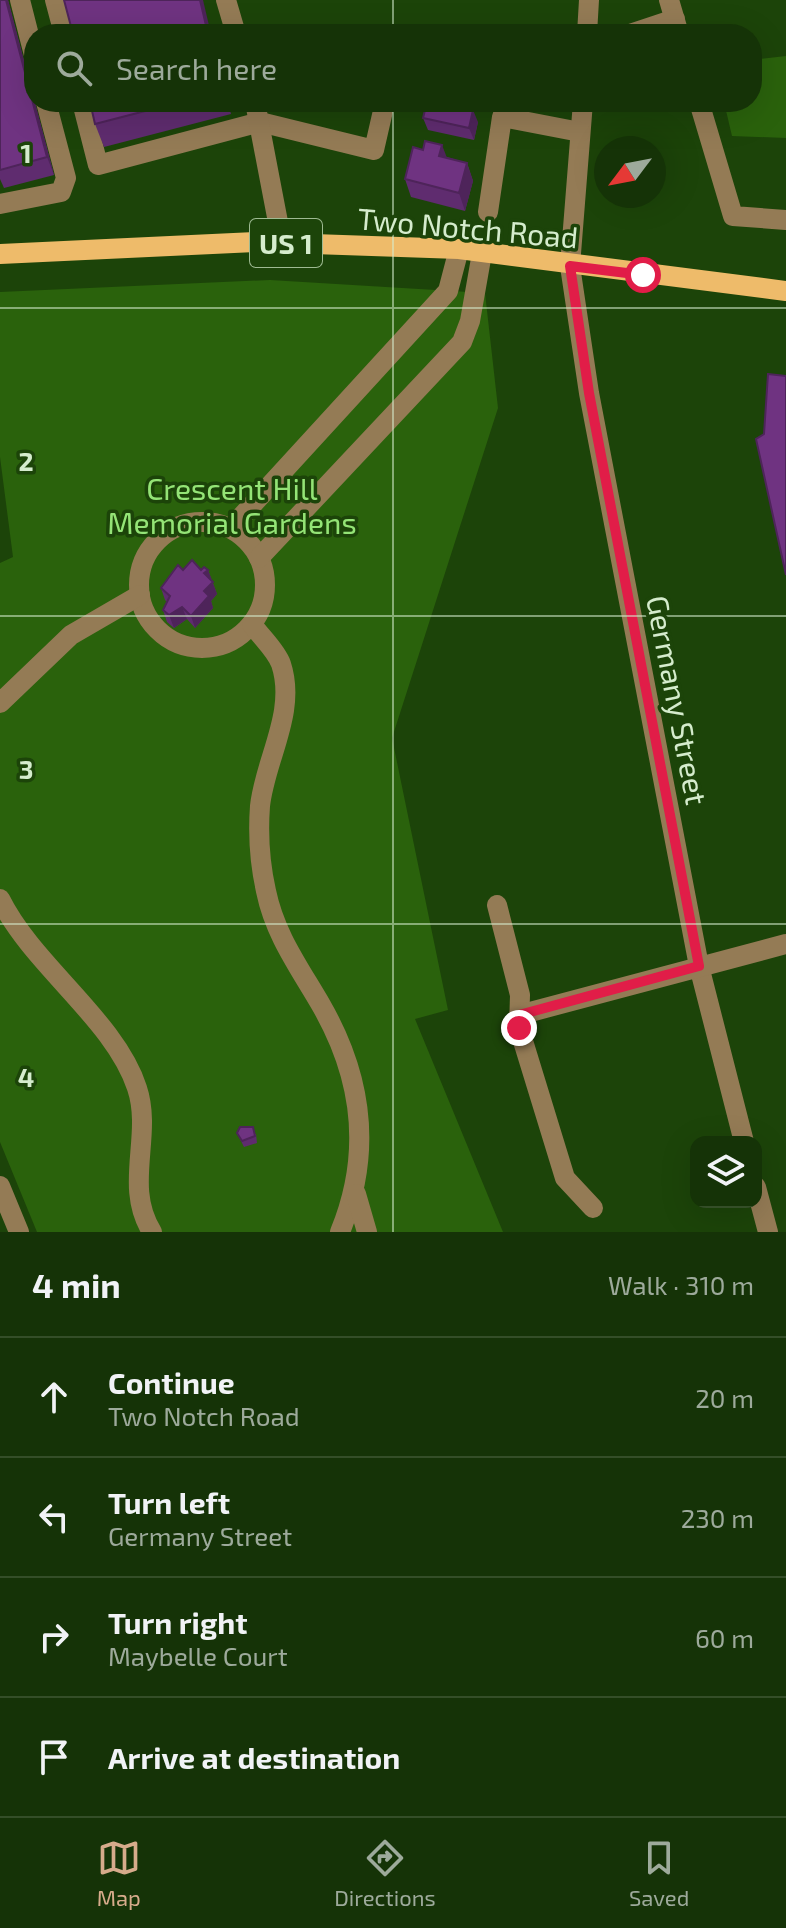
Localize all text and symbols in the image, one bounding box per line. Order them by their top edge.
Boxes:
search box [24,24,762,112]
icon: search [52,46,96,90]
text: Search here [116,50,277,86]
north arrow [594,136,666,208]
text: 1 [20,137,32,168]
street label: Two Notch Road [356,199,580,255]
road number: US 1 [250,219,322,267]
route start [625,257,661,293]
text: 2 [18,445,34,476]
park label: Crescent Hill Memorial Gardens [107,470,357,540]
street label: Germany Street [640,592,716,808]
text: 3 [19,753,33,784]
route end [501,1010,537,1046]
text: 4 [18,1061,34,1092]
map controls [690,1136,762,1208]
button: layers [690,1136,762,1208]
text: 4 min [32,1264,121,1305]
text: Walk · 310 m [608,1269,754,1300]
text: Continue [108,1364,235,1400]
icon: ahead [32,1375,76,1419]
text: 20 m [695,1382,754,1413]
text: Two Notch Road [108,1400,300,1431]
text: Turn left [108,1484,230,1520]
icon: left [32,1495,76,1539]
text: 230 m [681,1502,754,1533]
text: Germany Street [108,1520,292,1551]
text: Turn right [108,1604,248,1640]
icon: right [32,1615,76,1659]
text: 60 m [695,1622,754,1653]
text: Maybelle Court [108,1640,288,1671]
icon: arrive [32,1735,76,1779]
text: Arrive at destination [108,1739,400,1775]
tab: Map [97,1836,141,1910]
tab: Directions [334,1836,436,1910]
tab: Saved [629,1836,689,1910]

